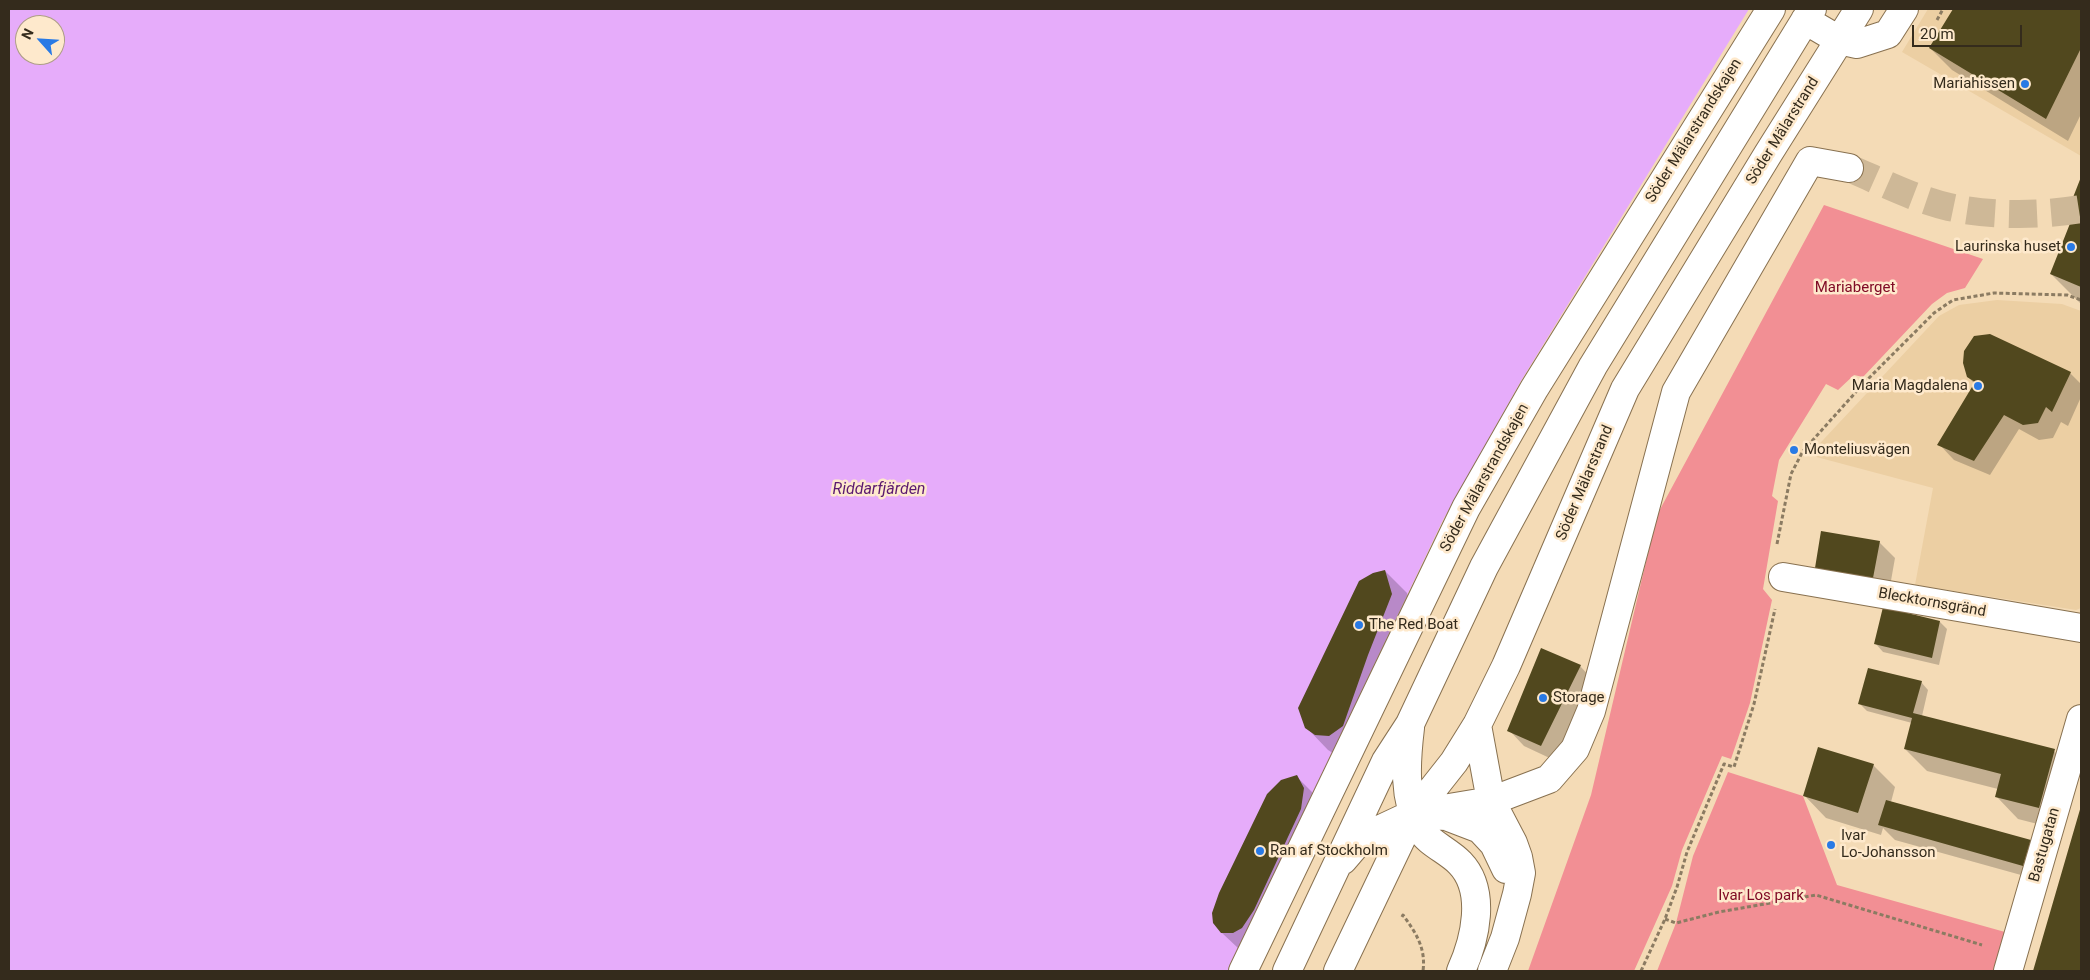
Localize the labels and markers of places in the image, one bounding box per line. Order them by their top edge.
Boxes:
place label: Mariahissen [1933,75,2015,93]
marker: Mariahissen [2019,78,2031,90]
place label: Laurinska huset [1955,238,2061,256]
marker: Laurinska huset [2065,241,2077,253]
place label: Maria Magdalena [1852,377,1968,395]
marker: Maria Magdalena [1972,380,1984,392]
place label: Monteliusvägen [1804,441,1910,459]
marker: Monteliusvägen [1788,444,1800,456]
place label: The Red Boat [1369,616,1458,634]
marker: The Red Boat [1353,619,1365,631]
place label: Storage [1553,689,1605,707]
marker: Storage [1537,692,1549,704]
place label: Ivar Lo-Johansson [1841,827,1936,862]
marker: Ivar Lo-Johansson [1825,839,1837,851]
place label: Ran af Stockholm [1270,842,1388,860]
marker: Ran af Stockholm [1254,845,1266,857]

